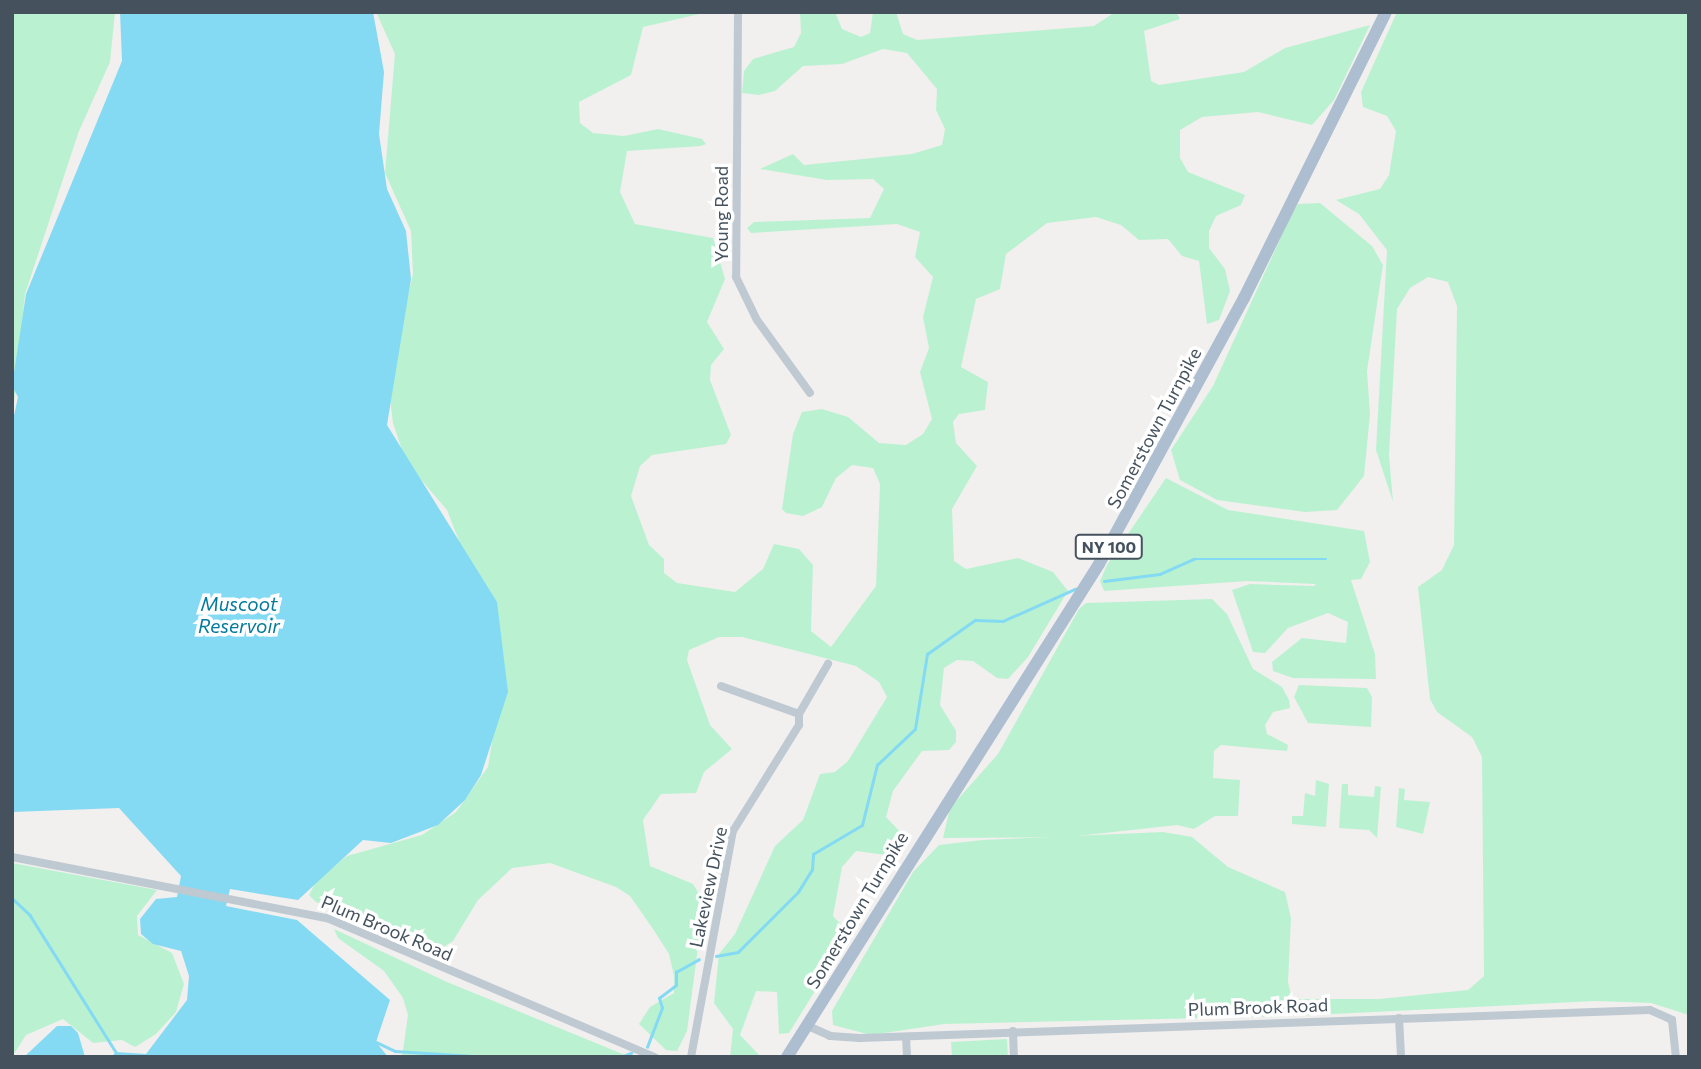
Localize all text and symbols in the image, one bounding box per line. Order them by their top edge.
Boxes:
street label: Young Road [710,166,732,262]
street label: Somerstown Turnpike [1102,344,1206,512]
road number: NY 100 [1074,534,1144,560]
water label: Muscoot Reservoir [198,593,280,637]
street label: Lakeview Drive [685,825,731,949]
street label: Somerstown Turnpike [802,828,912,992]
street label: Plum Brook Road [318,891,456,965]
street label: Plum Brook Road [1188,994,1328,1020]

